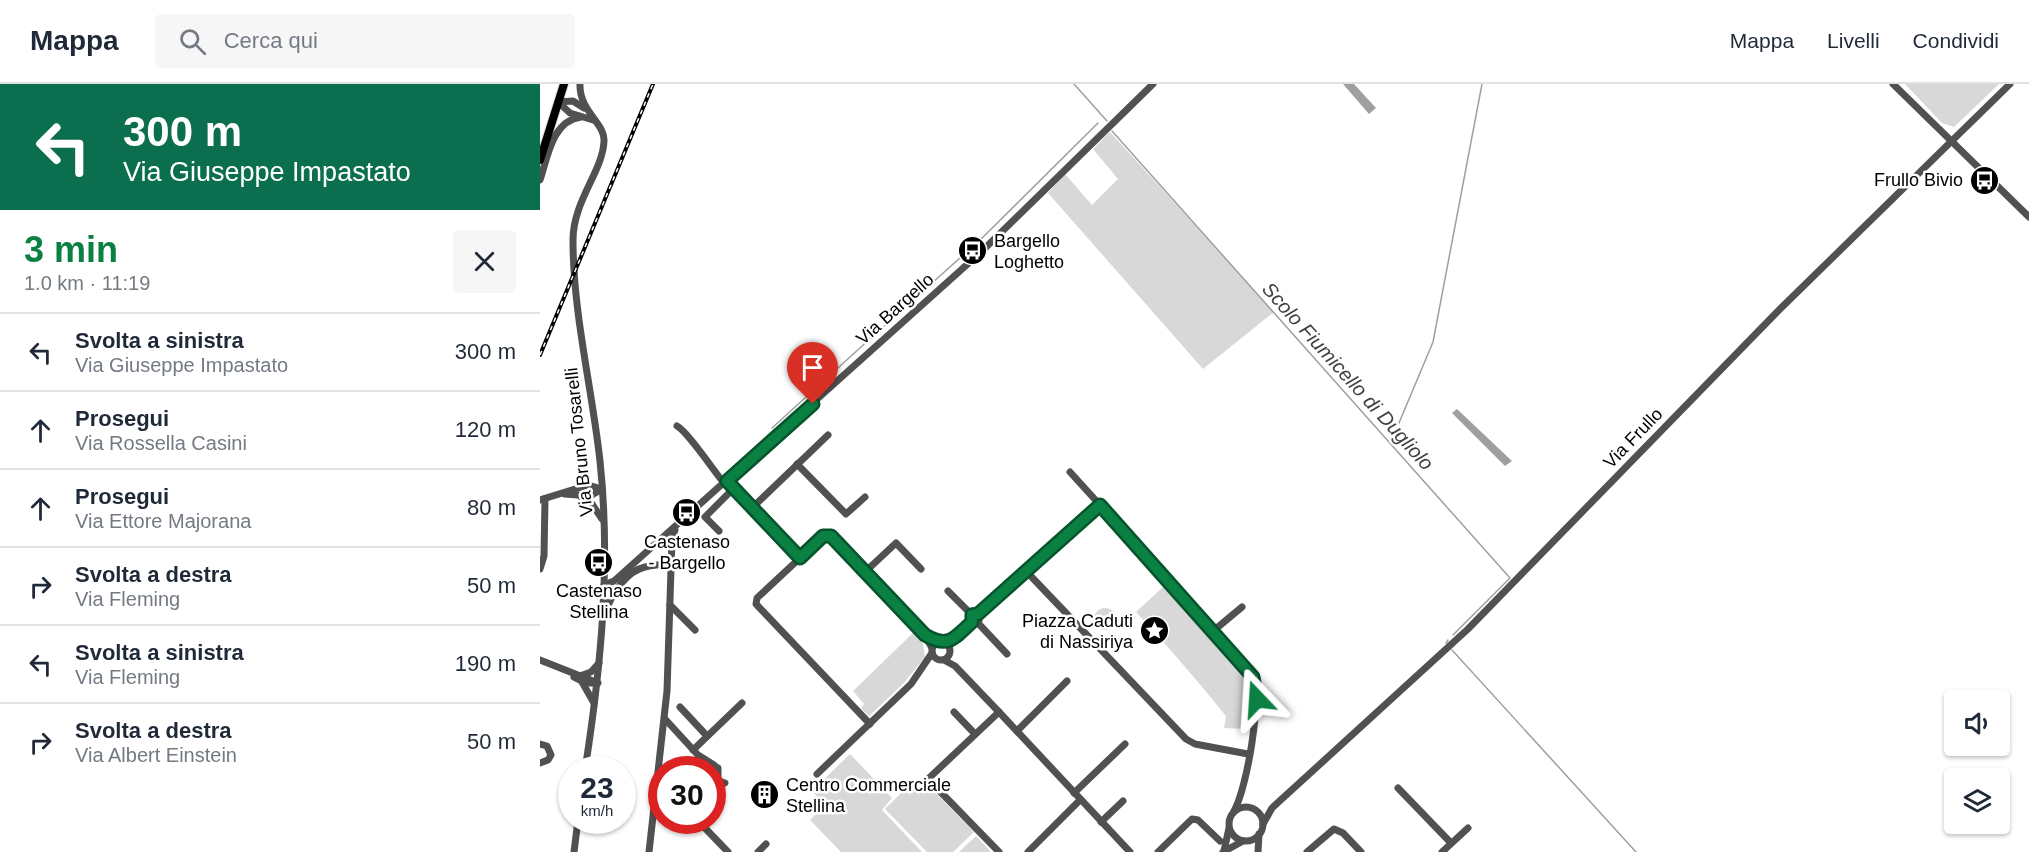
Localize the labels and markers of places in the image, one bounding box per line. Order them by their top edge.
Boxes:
bus stop icon: Frullo Bivio [1968,164,2000,196]
place label: Frullo Bivio [1874,170,1963,190]
place label: Bargello Loghetto [994,231,1064,272]
bus stop icon: Bargello Loghetto [957,235,989,267]
pin [787,342,838,404]
bus stop icon: Castenaso - Bargello [671,497,703,529]
place label: Castenaso - Bargello [644,532,730,573]
bus stop icon: Castenaso Stellina [583,546,615,578]
place label: Castenaso Stellina [556,581,642,622]
place label: Piazza Caduti di Nassiriya [1022,611,1134,652]
place icon: Piazza Caduti di Nassiriya [1138,615,1170,647]
place label: Centro Commerciale Stellina [786,775,951,816]
building icon: Centro Commerciale Stellina [749,779,781,811]

